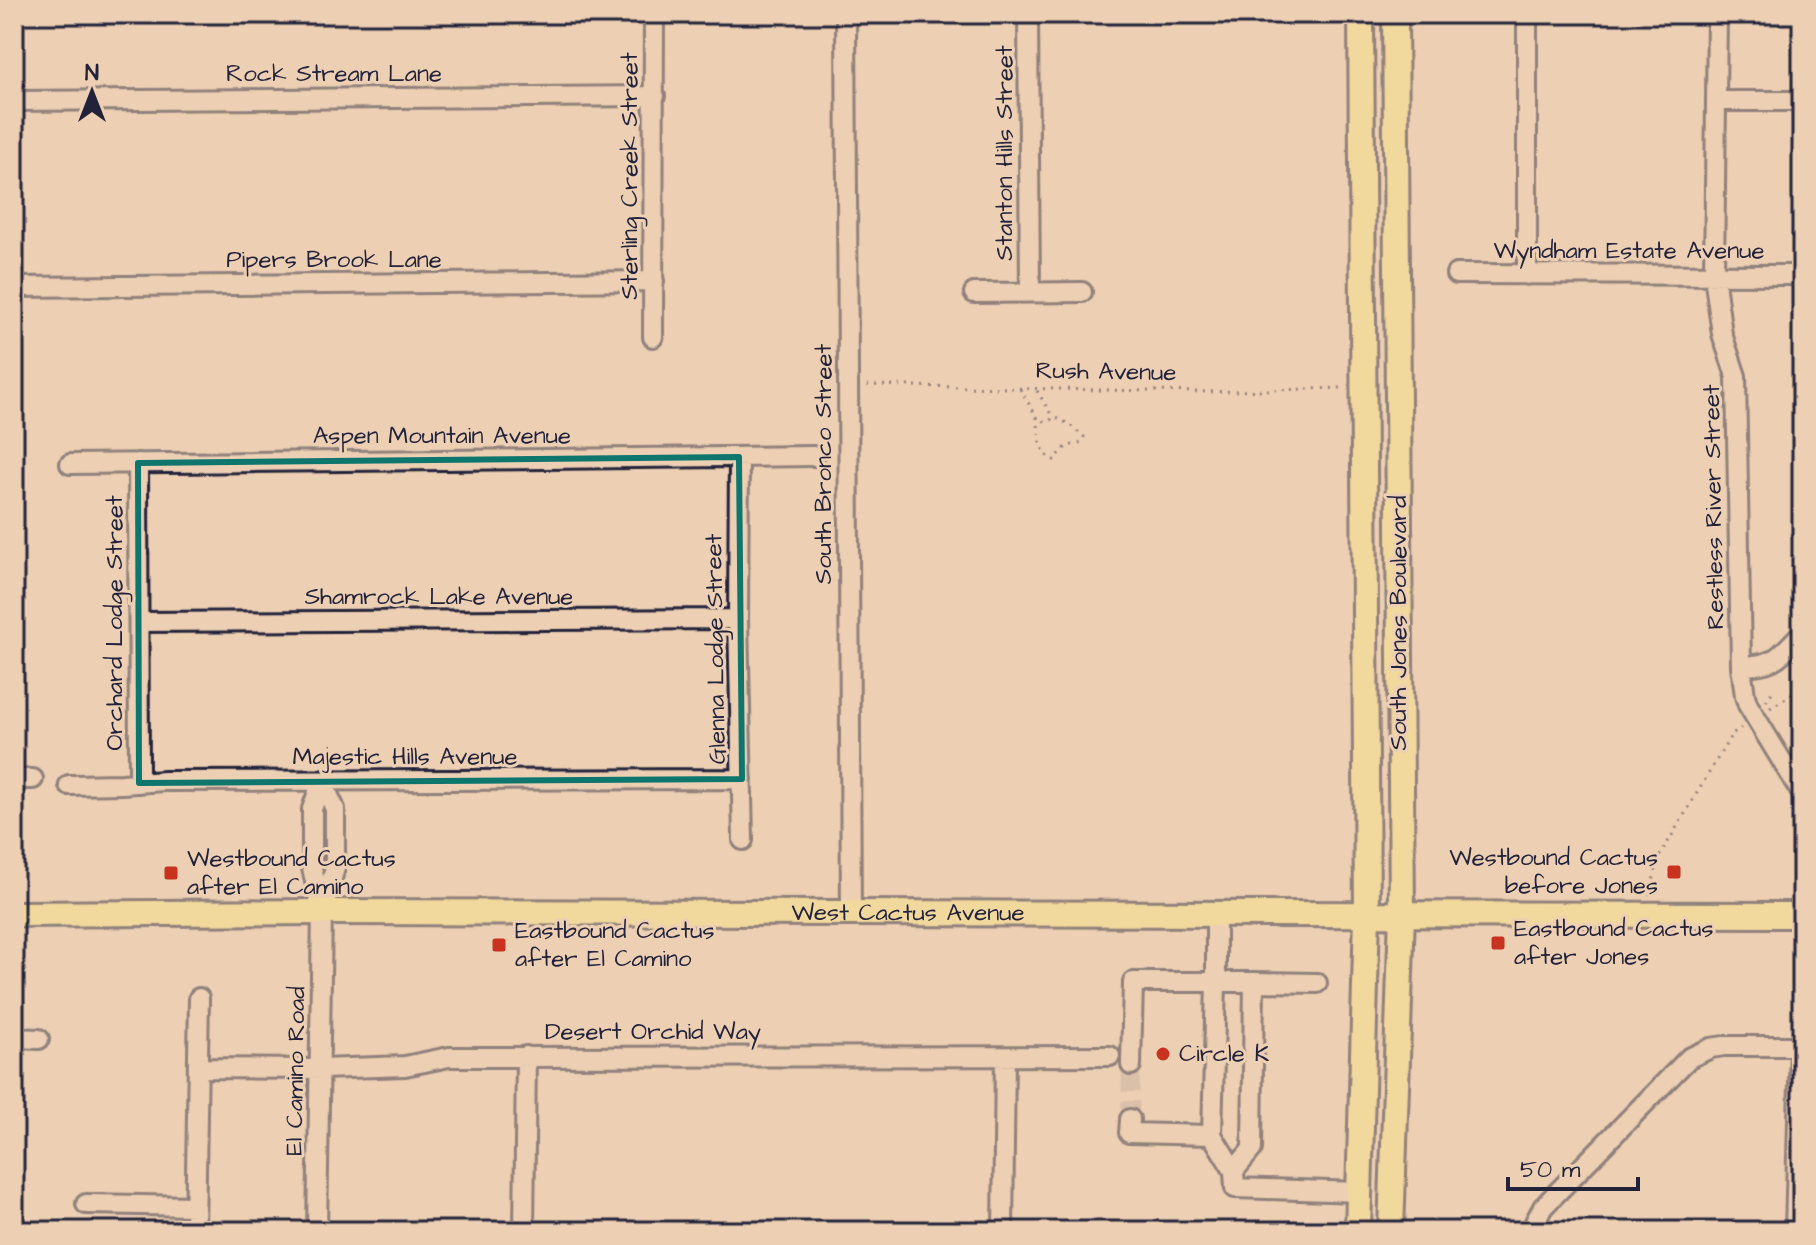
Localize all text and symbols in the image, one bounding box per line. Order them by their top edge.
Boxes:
street label: Stanton Hills Street [988,45,1022,261]
north arrow [52,52,132,132]
street label: Sterling Creek Street [613,52,648,300]
street label: Rock Stream Lane [226,57,442,91]
text: N [85,58,99,89]
street label: Wyndham Estate Avenue [1494,234,1764,269]
street label: Pipers Brook Lane [226,243,442,277]
street label: South Bronco Street [807,343,841,584]
street label: Rush Avenue [1035,354,1177,390]
street label: Restless River Street [1695,384,1733,630]
street label: Aspen Mountain Avenue [313,419,571,453]
street label: Orchard Lodge Street [98,495,133,751]
street label: South Jones Boulevard [1382,496,1416,750]
street label: Glenna Lodge Street [697,533,736,765]
street label: Shamrock Lake Avenue [305,580,573,614]
street label: Majestic Hills Avenue [293,740,517,774]
place label: Westbound Cactus before Jones [1449,841,1658,903]
place label: Westbound Cactus after El Camino [187,842,396,904]
marker: Westbound Cactus before Jones [1665,863,1683,881]
marker: Westbound Cactus after El Camino [162,864,180,882]
street label: West Cactus Avenue [792,896,1024,930]
place label: Eastbound Cactus after Jones [1514,912,1714,974]
place label: Eastbound Cactus after El Camino [515,914,715,976]
marker: Eastbound Cactus after Jones [1489,934,1507,952]
marker: Eastbound Cactus after El Camino [490,936,508,954]
street label: El Camino Road [278,986,314,1156]
street label: Desert Orchid Way [545,1015,761,1050]
place label: Circle K [1179,1037,1269,1071]
marker: Circle K [1154,1045,1172,1063]
scale bar [1508,1141,1638,1191]
text: 50 m [1520,1153,1581,1187]

